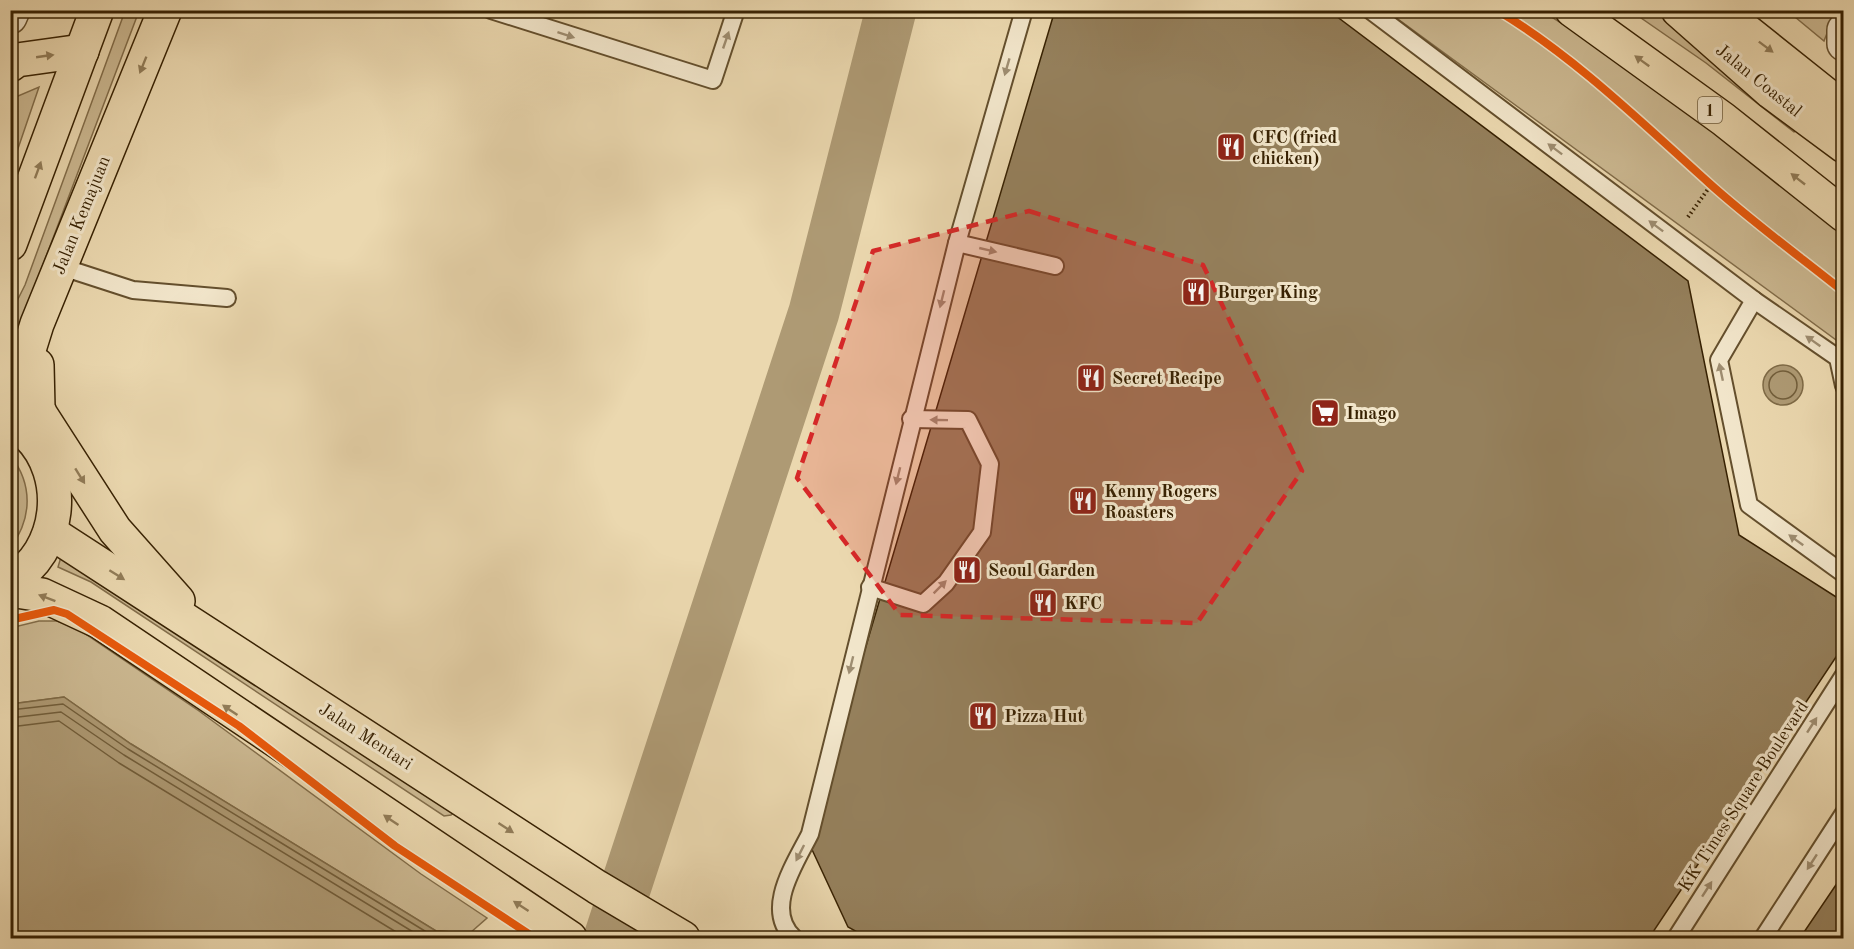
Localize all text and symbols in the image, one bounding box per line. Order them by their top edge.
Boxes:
one-way arrow [557,31,575,41]
one-way arrow [722,31,731,49]
street label: Jalan Coastal [1712,41,1805,121]
one-way arrow [1757,41,1773,53]
one-way arrow [36,51,55,61]
one-way arrow [1635,55,1651,67]
one-way arrow [138,56,148,74]
one-way arrow [1002,58,1011,76]
road number: 1 [1698,97,1722,123]
place label: CFC (fried chicken) [1252,129,1337,168]
restaurant icon: CFC (fried chicken) [1215,131,1247,163]
one-way arrow [1547,144,1562,156]
street label: Jalan Kemajuan [50,153,114,277]
one-way arrow [34,161,43,179]
one-way arrow [1790,173,1805,185]
one-way arrow [1648,219,1664,232]
one-way arrow [979,246,998,256]
restaurant icon: Burger King [1180,276,1212,308]
place label: Burger King [1217,284,1318,302]
one-way arrow [937,291,946,309]
one-way arrow [1806,335,1822,347]
restaurant icon: Secret Recipe [1075,362,1107,394]
one-way arrow [1716,362,1725,381]
place label: Secret Recipe [1112,370,1222,388]
supermarket icon: Imago [1309,397,1341,429]
place label: Imago [1346,405,1397,423]
one-way arrow [929,415,948,424]
one-way arrow [892,467,902,485]
one-way arrow [74,468,85,484]
place label: Kenny Rogers Roasters [1104,483,1217,522]
restaurant icon: Kenny Rogers Roasters [1067,485,1099,517]
one-way arrow [1789,534,1805,546]
restaurant icon: Seoul Garden [951,554,983,586]
place label: Seoul Garden [988,562,1095,580]
one-way arrow [109,569,125,580]
one-way arrow [933,581,947,595]
restaurant icon: KFC [1027,587,1059,619]
one-way arrow [37,593,55,603]
place label: KFC [1064,595,1102,613]
one-way arrow [846,656,856,674]
street label: KK Times Square Boulevard [1675,698,1812,895]
street label: Jalan Mentari [315,700,416,774]
restaurant icon: Pizza Hut [967,700,999,732]
one-way arrow [223,704,239,716]
place label: Pizza Hut [1004,708,1084,726]
one-way arrow [1806,717,1817,733]
one-way arrow [384,814,400,826]
one-way arrow [497,822,513,834]
one-way arrow [795,845,805,862]
one-way arrow [1806,854,1818,870]
one-way arrow [1702,881,1713,897]
one-way arrow [512,901,529,912]

